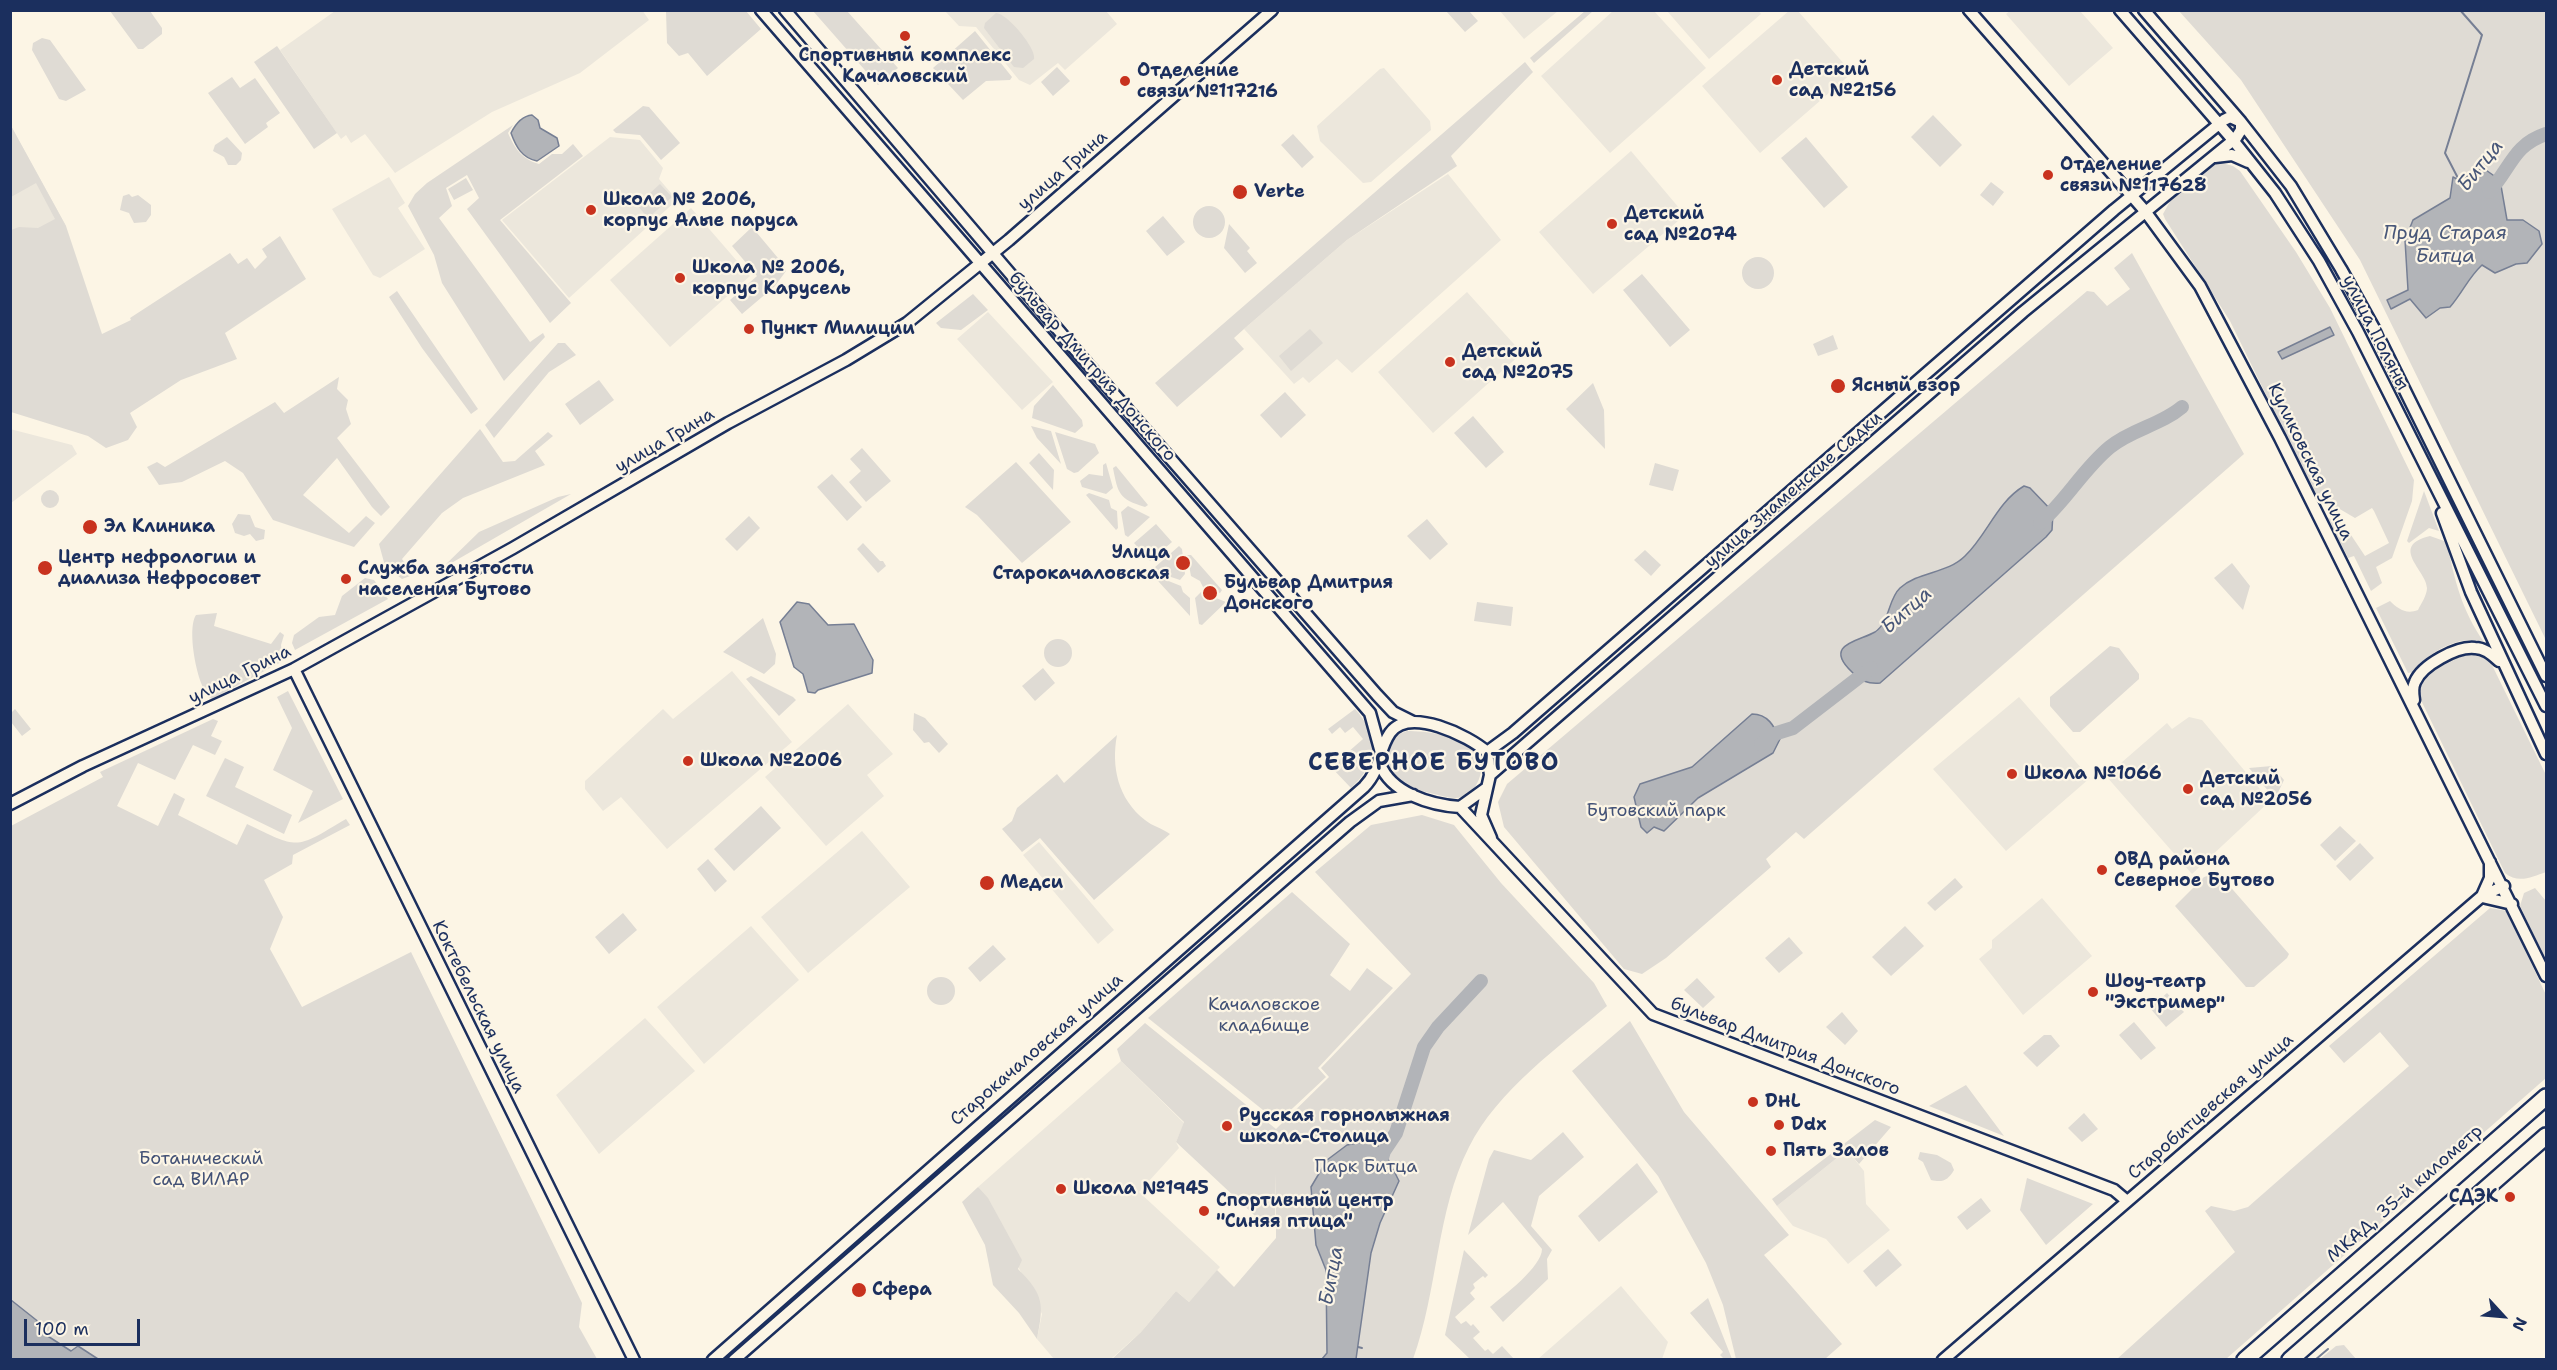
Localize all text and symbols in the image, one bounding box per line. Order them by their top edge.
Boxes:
marker: Спортивный комплекс Качаловский [898,29,912,43]
place label: Спортивный комплекс Качаловский [799,45,1011,88]
place label: Детский сад №2156 [1789,59,1896,101]
place label: Отделение связи №117216 [1137,60,1278,103]
marker: Детский сад №2156 [1770,73,1784,87]
marker: Отделение связи №117216 [1118,74,1132,88]
street label: улица Грина [1014,126,1112,216]
water label: Битца [2453,135,2509,197]
place label: Отделение связи №117628 [2060,154,2207,196]
marker: Отделение связи №117628 [2041,168,2055,182]
place label: Verte [1254,181,1305,203]
marker: Verte [1231,183,1249,201]
place label: Школа № 2006, корпус Алые паруса [603,189,798,232]
marker: Школа № 2006, корпус Алые паруса [584,203,598,217]
place label: Детский сад №2074 [1624,203,1737,246]
marker: Детский сад №2074 [1605,217,1619,231]
water label: Пруд Старая Битца [2383,222,2507,269]
place label: Школа № 2006, корпус Карусель [692,257,851,300]
street label: бульвар Дмитрия Донского [1004,268,1180,466]
marker: Школа № 2006, корпус Карусель [673,271,687,285]
street label: улица Поляны [2337,272,2413,394]
place label: Пункт Милиции [761,318,915,340]
marker: Пункт Милиции [742,322,756,336]
place label: Детский сад №2075 [1462,341,1573,384]
marker: Детский сад №2075 [1443,355,1457,369]
place label: Ясный взор [1852,375,1960,397]
marker: Ясный взор [1829,377,1847,395]
street label: Куликовская улица [2263,380,2357,544]
street label: улица Грина [611,404,719,478]
street label: улица Знаменские Садки [1701,407,1887,573]
place label: Эл Клиника [104,516,215,538]
marker: Эл Клиника [81,518,99,536]
place label: Улица Старокачаловская [992,542,1170,584]
place label: Центр нефрологии и диализа Нефросовет [58,547,261,590]
marker: Улица Старокачаловская [1174,554,1192,572]
place label: Служба занятости населения Бутово [358,558,534,600]
marker: Центр нефрологии и диализа Нефросовет [36,559,54,577]
marker: Служба занятости населения Бутово [339,572,353,586]
place label: Бульвар Дмитрия Донского [1224,572,1393,614]
water label: Битца [1877,582,1937,640]
marker: Бульвар Дмитрия Донского [1201,584,1219,602]
street label: улица Грина [185,641,295,709]
place label: Школа №2006 [700,750,842,772]
district label: СЕВЕРНОЕ БУТОВО [1308,750,1560,778]
marker: Школа №2006 [681,754,695,768]
place label: Школа №1066 [2024,763,2162,785]
marker: Школа №1066 [2005,767,2019,781]
place label: Детский сад №2056 [2200,768,2312,810]
marker: Детский сад №2056 [2181,782,2195,796]
park label: Бутовский парк [1586,800,1726,822]
place label: ОВД района Северное Бутово [2114,849,2275,892]
marker: ОВД района Северное Бутово [2095,863,2109,877]
place label: Медси [1000,872,1063,894]
marker: Медси [978,874,996,892]
street label: Коктебельская улица [427,917,529,1097]
street label: Старокачаловская улица [946,969,1128,1131]
place label: Шоу-театр "Экстример" [2105,971,2225,1014]
marker: Шоу-театр "Экстример" [2086,985,2100,999]
street label: бульвар Дмитрия Донского [1667,993,1903,1101]
park label: Качаловское кладбище [1208,994,1320,1036]
street label: Старобитцевская улица [2124,1029,2298,1185]
place label: DHL [1765,1091,1800,1113]
marker: DHL [1746,1095,1760,1109]
place label: Русская горнолыжная школа-Столица [1239,1105,1450,1148]
place label: Ddx [1791,1114,1826,1136]
marker: Ddx [1772,1118,1786,1132]
marker: Русская горнолыжная школа-Столица [1220,1119,1234,1133]
street label: МКАД, 35-й километр [2323,1120,2487,1268]
place label: Пять Залов [1783,1140,1889,1162]
marker: Пять Залов [1764,1144,1778,1158]
park label: Ботанический сад ВИЛАР [139,1148,263,1190]
park label: Парк Битца [1315,1156,1417,1178]
place label: Школа №1945 [1073,1178,1209,1200]
marker: Школа №1945 [1054,1182,1068,1196]
place label: СДЭК [2449,1186,2498,1208]
place label: Спортивный центр "Синяя птица" [1216,1190,1394,1232]
marker: СДЭК [2503,1190,2517,1204]
marker: Спортивный центр "Синяя птица" [1197,1204,1211,1218]
water label: Битца [1315,1244,1349,1308]
place label: Сфера [872,1279,932,1301]
marker: Сфера [850,1281,868,1299]
north arrow [2473,1286,2533,1346]
scale bar [27,1307,142,1345]
text: N [2507,1314,2532,1334]
text: 100 m [35,1317,89,1341]

